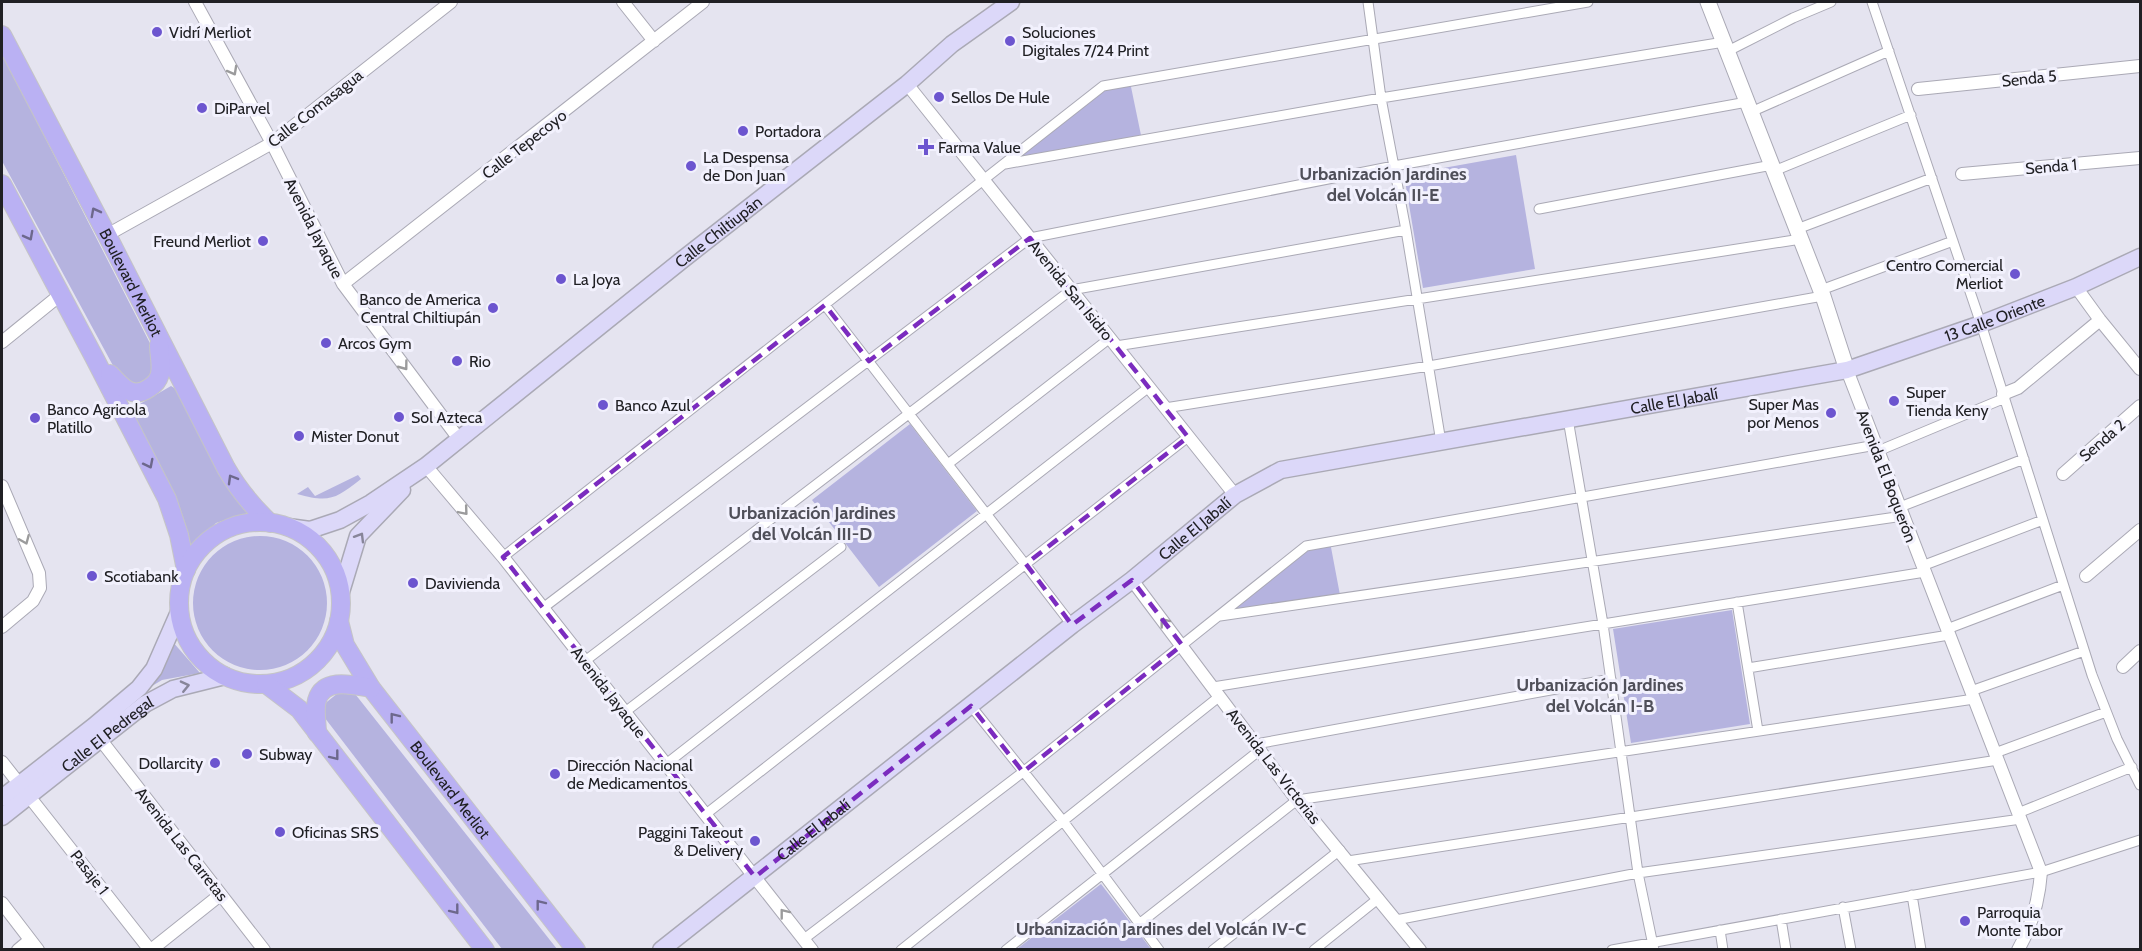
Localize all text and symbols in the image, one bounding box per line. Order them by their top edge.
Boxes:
place label: Vidrí Merliot [169,23,252,42]
place label: Soluciones Digitales 7/24 Print [1022,23,1150,60]
marker: Vidrí Merliot [150,25,164,39]
marker: Soluciones Digitales 7/24 Print [1003,34,1017,48]
one-way arrow [226,65,237,76]
street label: Calle Comasagua [264,65,367,151]
street label: Senda 5 [2001,66,2058,91]
place label: Sellos De Hule [951,88,1050,107]
marker: Sellos De Hule [932,90,946,104]
place label: DiParvel [214,99,270,118]
marker: DiParvel [195,101,209,115]
street label: Calle Tepecoyo [478,105,570,183]
place label: Portadora [755,122,821,141]
marker: Portadora [736,124,750,138]
place label: Farma Value [938,138,1021,157]
marker: Farma Value [919,140,933,154]
place label: La Despensa de Don Juan [703,148,789,185]
street label: Senda 1 [2024,155,2078,178]
marker: La Despensa de Don Juan [684,159,698,173]
district label: Urbanización Jardines del Volcán II-E [1299,163,1467,206]
street label: Avenida Jayaque [280,175,347,282]
street label: Calle Chiltiupán [671,192,766,272]
one-way arrow [91,208,102,218]
street label: Boulevard Merliot [95,225,166,340]
one-way arrow [21,229,33,240]
place label: Freund Merliot [153,232,252,251]
marker: Freund Merliot [256,234,270,248]
street label: Avenida San Isidro [1024,236,1117,345]
place label: Centro Comercial Merliot [1886,256,2004,293]
marker: Centro Comercial Merliot [2008,267,2022,281]
place label: La Joya [573,270,621,289]
marker: La Joya [554,272,568,286]
place label: Banco de America Central Chiltiupán [359,290,481,327]
street label: 13 Calle Oriente [1942,291,2048,346]
marker: Banco de America Central Chiltiupán [486,301,500,315]
place label: Arcos Gym [338,334,412,353]
marker: Arcos Gym [319,336,333,350]
place label: Rio [469,352,491,371]
marker: Rio [450,354,464,368]
one-way arrow [397,360,408,371]
place label: Super Tienda Keny [1906,383,1989,420]
street label: Calle El Jabalí [1629,384,1720,418]
marker: Super Tienda Keny [1887,394,1901,408]
place label: Super Mas por Menos [1747,395,1819,432]
place label: Banco Azul [615,396,691,415]
marker: Banco Azul [596,398,610,412]
place label: Banco Agricola Platillo [47,400,147,437]
marker: Super Mas por Menos [1824,406,1838,420]
street label: Avenida El Boquerón [1853,407,1921,545]
place label: Sol Azteca [411,408,483,427]
marker: Sol Azteca [392,410,406,424]
marker: Banco Agricola Platillo [28,411,42,425]
street label: Senda 2 [2075,415,2129,466]
place label: Mister Donut [311,427,400,446]
marker: Mister Donut [292,429,306,443]
one-way arrow [142,457,153,468]
one-way arrow [228,475,239,485]
street label: Calle El Jabalí [1155,493,1235,564]
district label: Urbanización Jardines del Volcán III-D [728,502,896,545]
one-way arrow [456,504,467,515]
one-way arrow [353,533,365,543]
one-way arrow [18,534,30,545]
place label: Scotiabank [104,567,179,586]
marker: Scotiabank [85,569,99,583]
place label: Davivienda [425,574,500,593]
marker: Davivienda [406,576,420,590]
one-way arrow [1161,618,1172,629]
street label: Avenida Jayaque [567,643,650,742]
district label: Urbanización Jardines del Volcán I-B [1516,674,1684,717]
one-way arrow [180,680,190,693]
street label: Calle El Pedregal [58,692,157,776]
street label: Avenida Las Victorias [1223,705,1325,828]
one-way arrow [390,713,401,724]
street label: Boulevard Merliot [406,737,495,843]
place label: Subway [259,745,312,764]
marker: Subway [240,747,254,761]
one-way arrow [327,749,338,760]
place label: Dollarcity [138,754,203,773]
marker: Dollarcity [208,756,222,770]
place label: Dirección Nacional de Medicamentos [567,756,693,793]
marker: Dirección Nacional de Medicamentos [548,767,562,781]
street label: Avenida Las Carretas [131,784,232,905]
street label: Calle El Jabalí [773,795,855,865]
place label: Oficinas SRS [292,823,379,842]
place label: Paggini Takeout & Delivery [638,823,744,860]
marker: Oficinas SRS [273,825,287,839]
marker: Paggini Takeout & Delivery [748,834,762,848]
street label: Pasaje 1 [66,846,113,898]
one-way arrow [537,899,548,910]
one-way arrow [447,903,458,914]
place label: Parroquia Monte Tabor [1977,903,2063,940]
one-way arrow [780,909,791,920]
marker: Parroquia Monte Tabor [1958,914,1972,928]
district label: Urbanización Jardines del Volcán IV-C [1016,918,1306,940]

